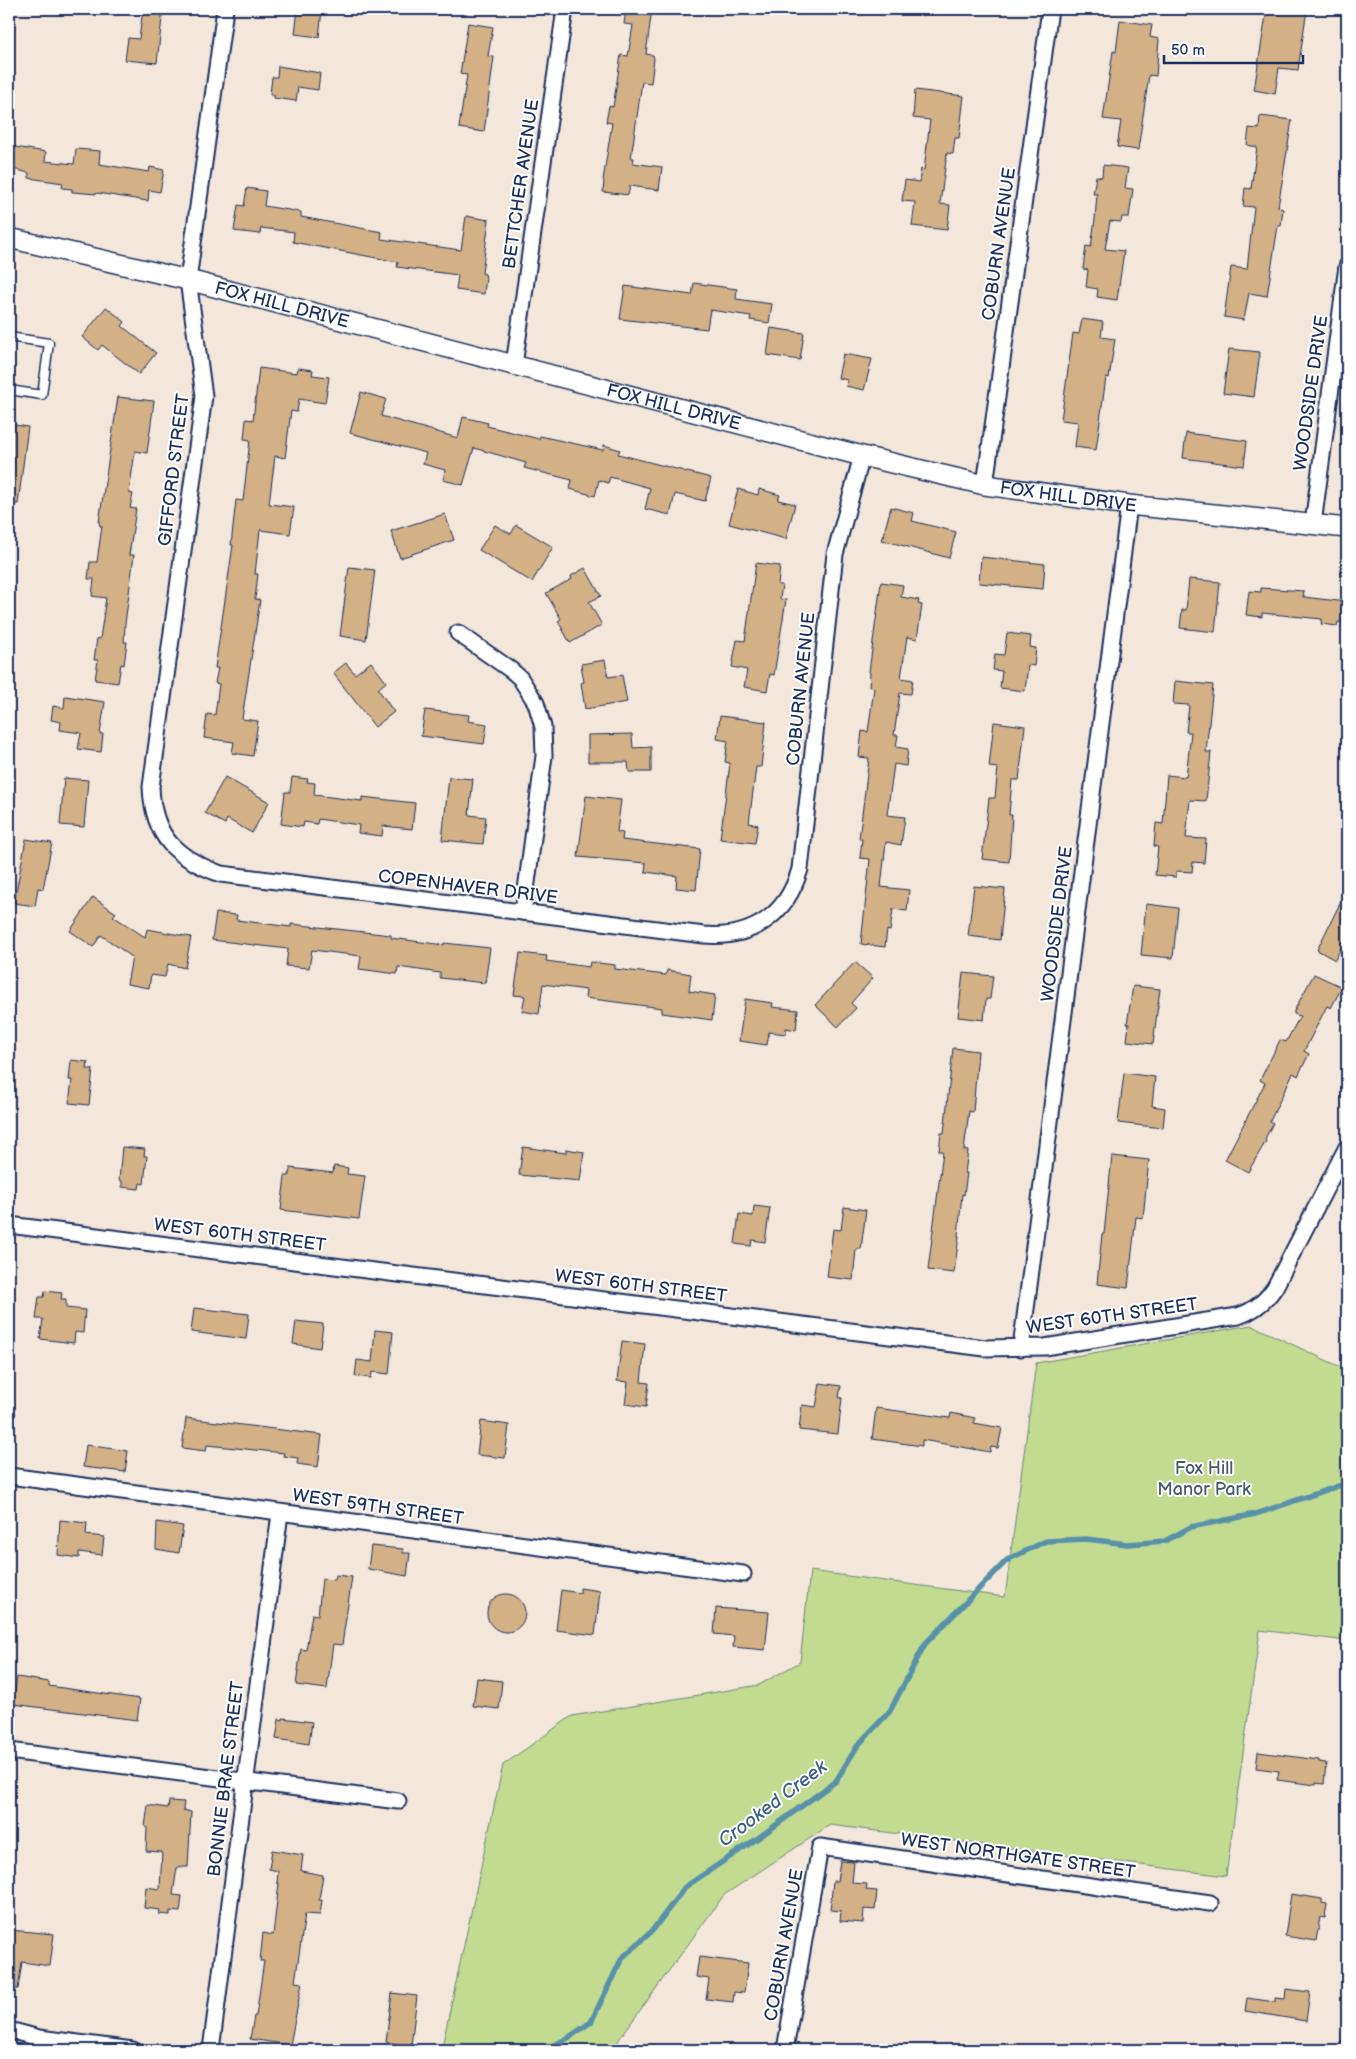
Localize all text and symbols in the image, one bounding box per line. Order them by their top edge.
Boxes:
scale bar [1164,32,1302,64]
text: 50 m [1171,41,1205,60]
street label: BETTCHER AVENUE [499,98,543,270]
street label: COBURN AVENUE [978,166,1020,322]
street label: FOX HILL DRIVE [213,277,351,332]
street label: WOODSIDE DRIVE [1290,314,1332,472]
street label: FOX HILL DRIVE [604,379,743,434]
street label: GIFFORD STREET [154,392,194,547]
street label: FOX HILL DRIVE [999,477,1138,516]
street label: COBURN AVENUE [782,611,820,767]
street label: WOODSIDE DRIVE [1037,845,1077,1003]
street label: COPENHAVER DRIVE [377,866,559,908]
street label: WEST 60TH STREET [153,1214,327,1256]
street label: WEST 60TH STREET [554,1265,728,1307]
street label: WEST 60TH STREET [1025,1294,1199,1338]
park label: Fox Hill Manor Park [1157,1458,1251,1500]
street label: WEST 59TH STREET [291,1485,465,1529]
street label: BONNIE BRAE STREET [204,1680,248,1878]
water label: Crooked Creek [714,1755,832,1852]
street label: WEST NORTHGATE STREET [899,1829,1137,1883]
street label: COBURN AVENUE [760,1867,808,2023]

